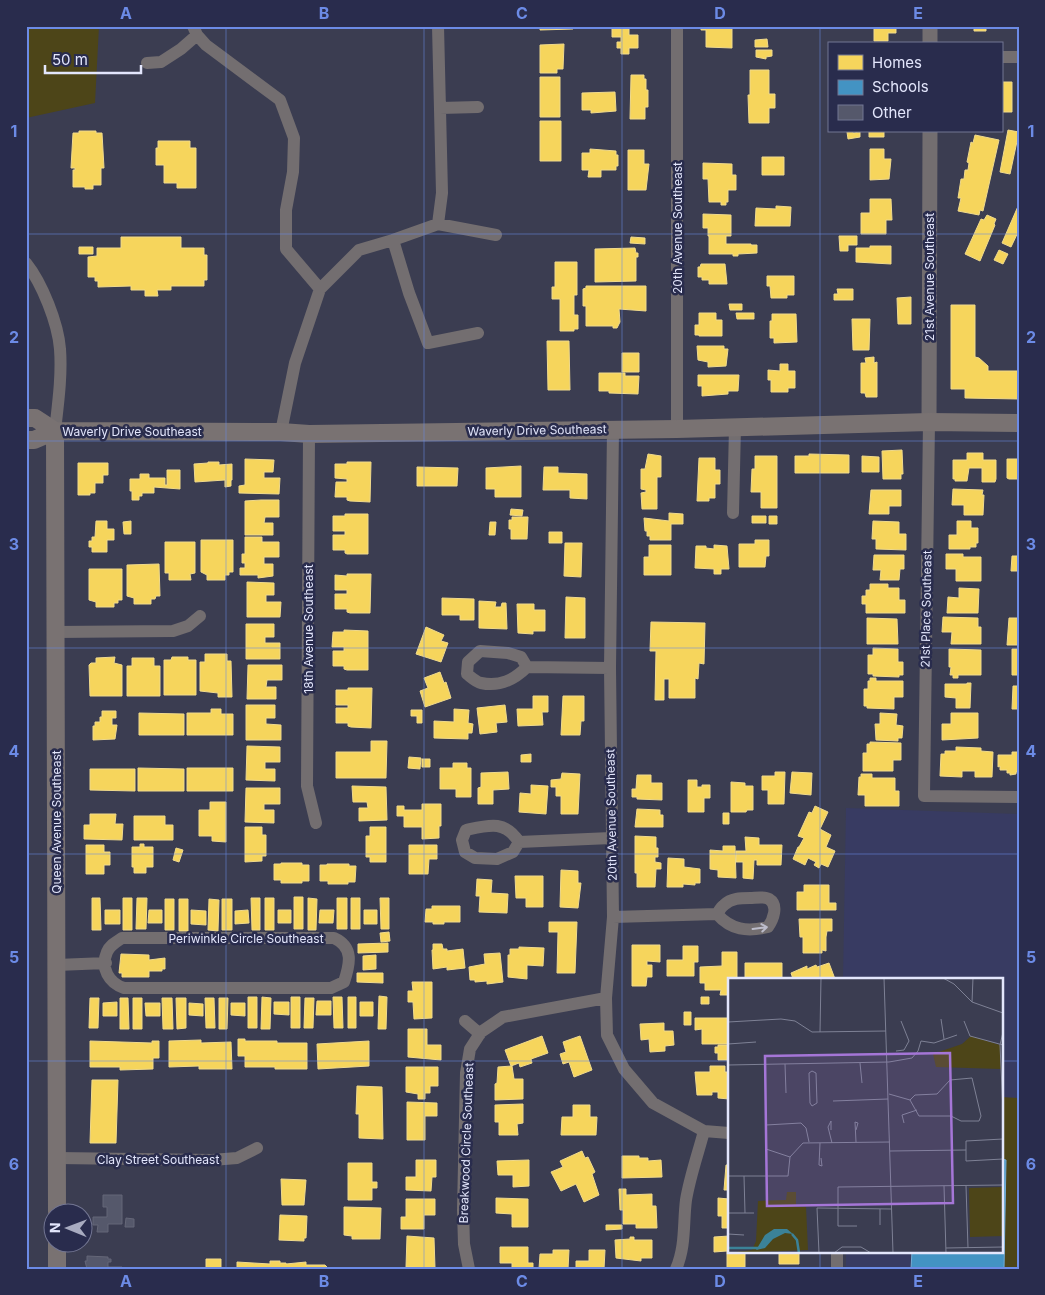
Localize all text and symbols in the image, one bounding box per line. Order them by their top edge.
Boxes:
text: A [120,3,132,23]
text: B [319,3,329,23]
text: C [516,3,528,23]
text: D [714,3,726,23]
text: E [913,3,923,23]
scale bar [45,42,141,74]
legend [828,42,1002,132]
text: 50 m [52,50,88,69]
text: Homes [872,53,922,72]
text: Schools [872,77,929,96]
text: Other [872,103,912,122]
text: 1 [11,121,17,141]
text: 1 [1028,121,1034,141]
street label: 20th Avenue Southeast [670,162,685,294]
street label: 21st Avenue Southeast [922,213,937,341]
text: 2 [9,327,19,347]
text: 2 [1026,327,1036,347]
street label: Waverly Drive Southeast [467,421,607,439]
street label: Waverly Drive Southeast [62,424,202,439]
text: 3 [9,534,19,554]
text: 3 [1026,534,1036,554]
street label: 21st Place Southeast [917,550,935,668]
street label: 18th Avenue Southeast [301,564,316,694]
text: 4 [9,741,20,761]
text: 4 [1026,741,1037,761]
street label: 20th Avenue Southeast [602,749,620,881]
street label: Queen Avenue Southeast [49,750,64,894]
one-way arrow [751,923,767,933]
street label: Periwinkle Circle Southeast [168,931,324,946]
text: 5 [9,947,19,967]
text: 5 [1026,947,1036,967]
inset map [728,978,1002,1252]
street label: Breakwood Circle Southeast [456,1062,476,1224]
street label: Clay Street Southeast [97,1152,219,1167]
text: 6 [9,1154,19,1174]
text: 6 [1026,1154,1036,1174]
north arrow [42,1202,92,1252]
text: N [46,1222,63,1233]
text: A [120,1271,132,1291]
text: B [319,1271,329,1291]
text: C [516,1271,528,1291]
text: D [714,1271,726,1291]
text: E [913,1271,923,1291]

